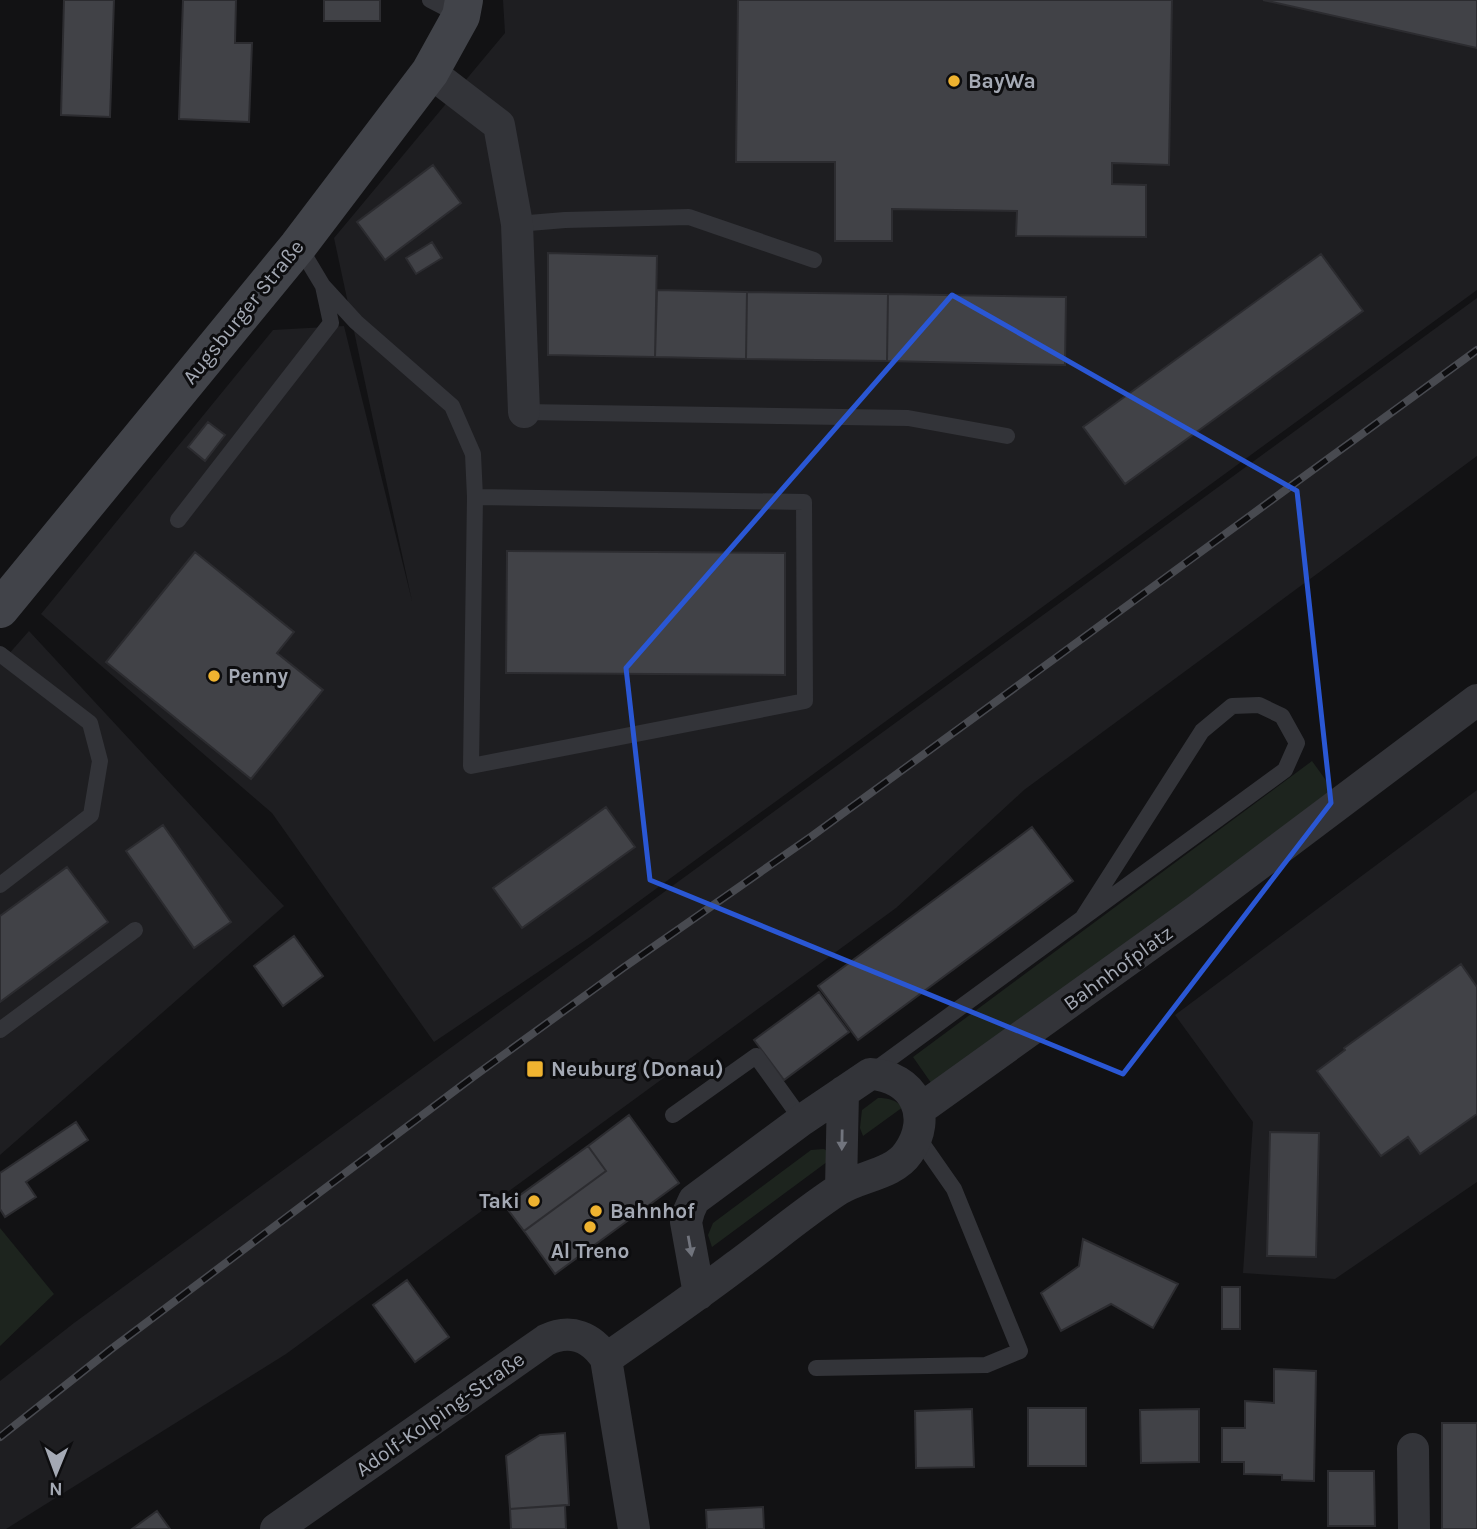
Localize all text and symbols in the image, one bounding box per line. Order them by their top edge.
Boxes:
place label: BayWa [968,69,1036,93]
marker: BayWa [946,73,962,89]
street label: Augsburger Straße [177,235,309,389]
place label: Penny [228,664,288,688]
marker: Penny [206,668,222,684]
street label: Bahnhofplatz [1059,920,1177,1016]
place label: Neuburg (Donau) [551,1057,724,1081]
marker: Neuburg (Donau) [525,1059,545,1079]
one-way arrow [836,1129,848,1151]
place label: Taki [479,1189,520,1213]
marker: Taki [526,1193,542,1209]
place label: Bahnhof [610,1199,695,1223]
marker: Bahnhof [588,1203,604,1219]
marker: Al Treno [582,1219,598,1235]
one-way arrow [685,1235,696,1257]
place label: Al Treno [551,1239,629,1263]
street label: Adolf-Kolping-Straße [351,1347,529,1481]
north arrow [21,1438,91,1508]
text: N [49,1478,63,1500]

